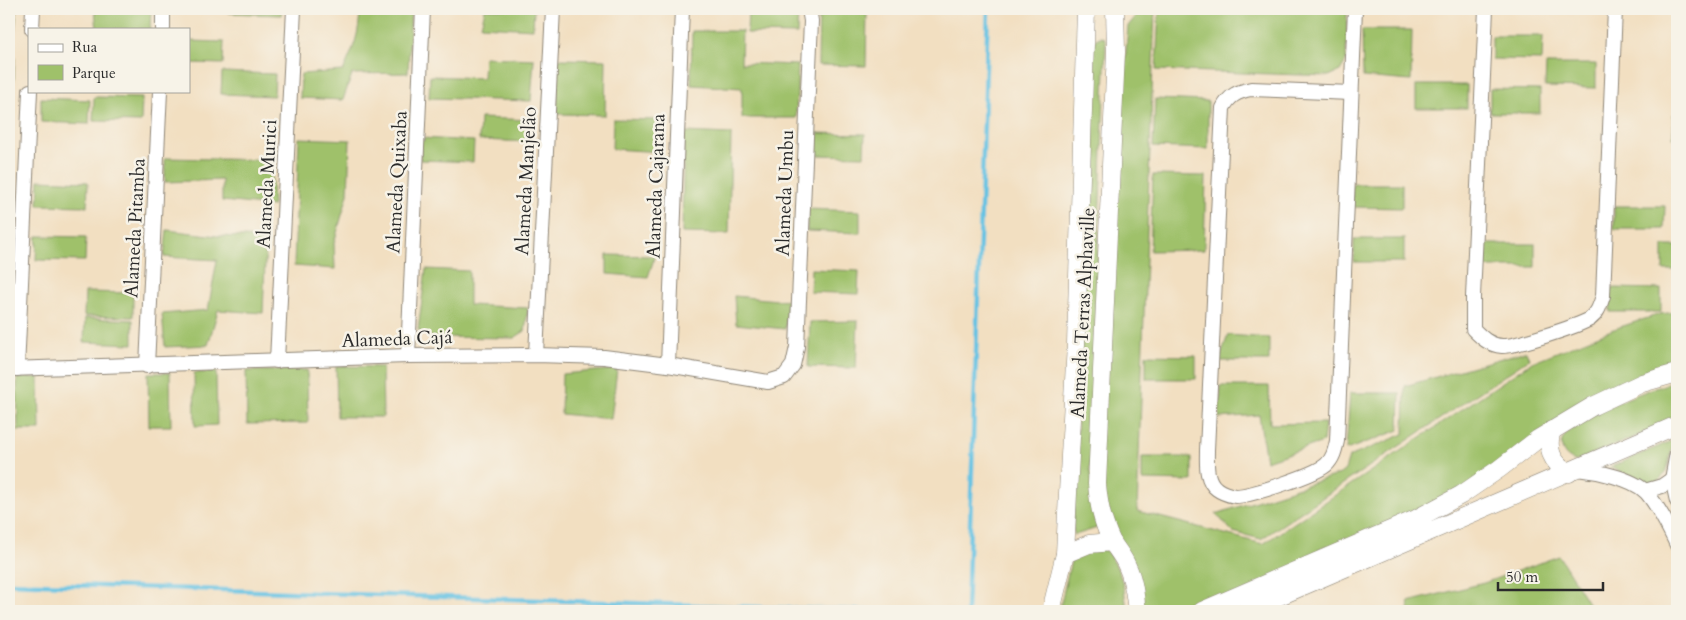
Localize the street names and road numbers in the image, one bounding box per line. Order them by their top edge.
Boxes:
street label: Alameda Manjelão [509,106,543,256]
street label: Alameda Quixaba [380,110,414,254]
street label: Alameda Cajarana [640,113,672,259]
street label: Alameda Murici [251,119,283,249]
street label: Alameda Umbu [770,129,800,257]
street label: Alameda Pitamba [118,157,152,299]
street label: Alameda Terras Alphaville [1064,207,1102,419]
street label: Alameda Cajá [341,324,453,354]

